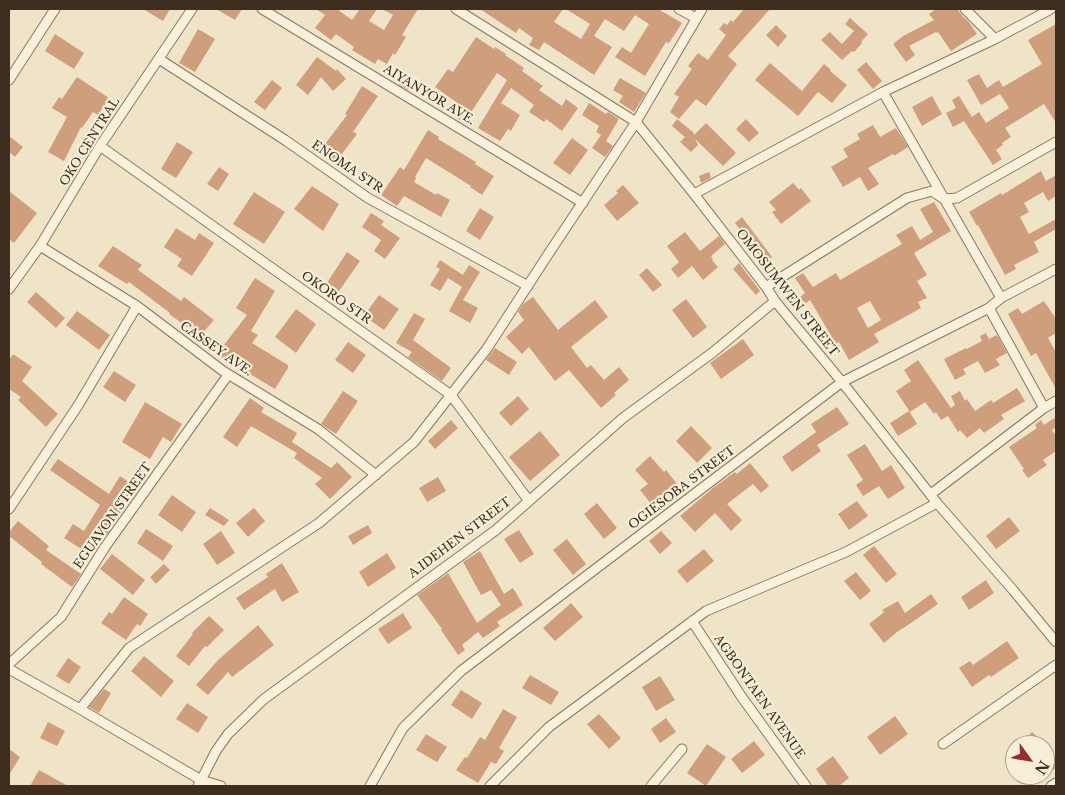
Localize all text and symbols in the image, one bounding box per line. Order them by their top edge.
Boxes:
street label: AIYANYOR AVE. [381,62,477,128]
street label: OKO CENTRAL [57,95,123,189]
street label: ENOMA STR [309,138,385,196]
street label: OMOSUMWEN STREET [733,227,841,359]
street label: OKORO STR [298,269,374,327]
street label: CASSEY AVE. [177,319,255,379]
street label: OGIESOBA STREET [626,443,738,533]
street label: EGUAVON STREET [71,460,155,572]
street label: A.IDEHEN STREET [406,495,514,581]
street label: AGBONTAEN AVENUE [711,632,807,762]
north arrow [1005,735,1055,785]
text: N [1031,757,1053,778]

